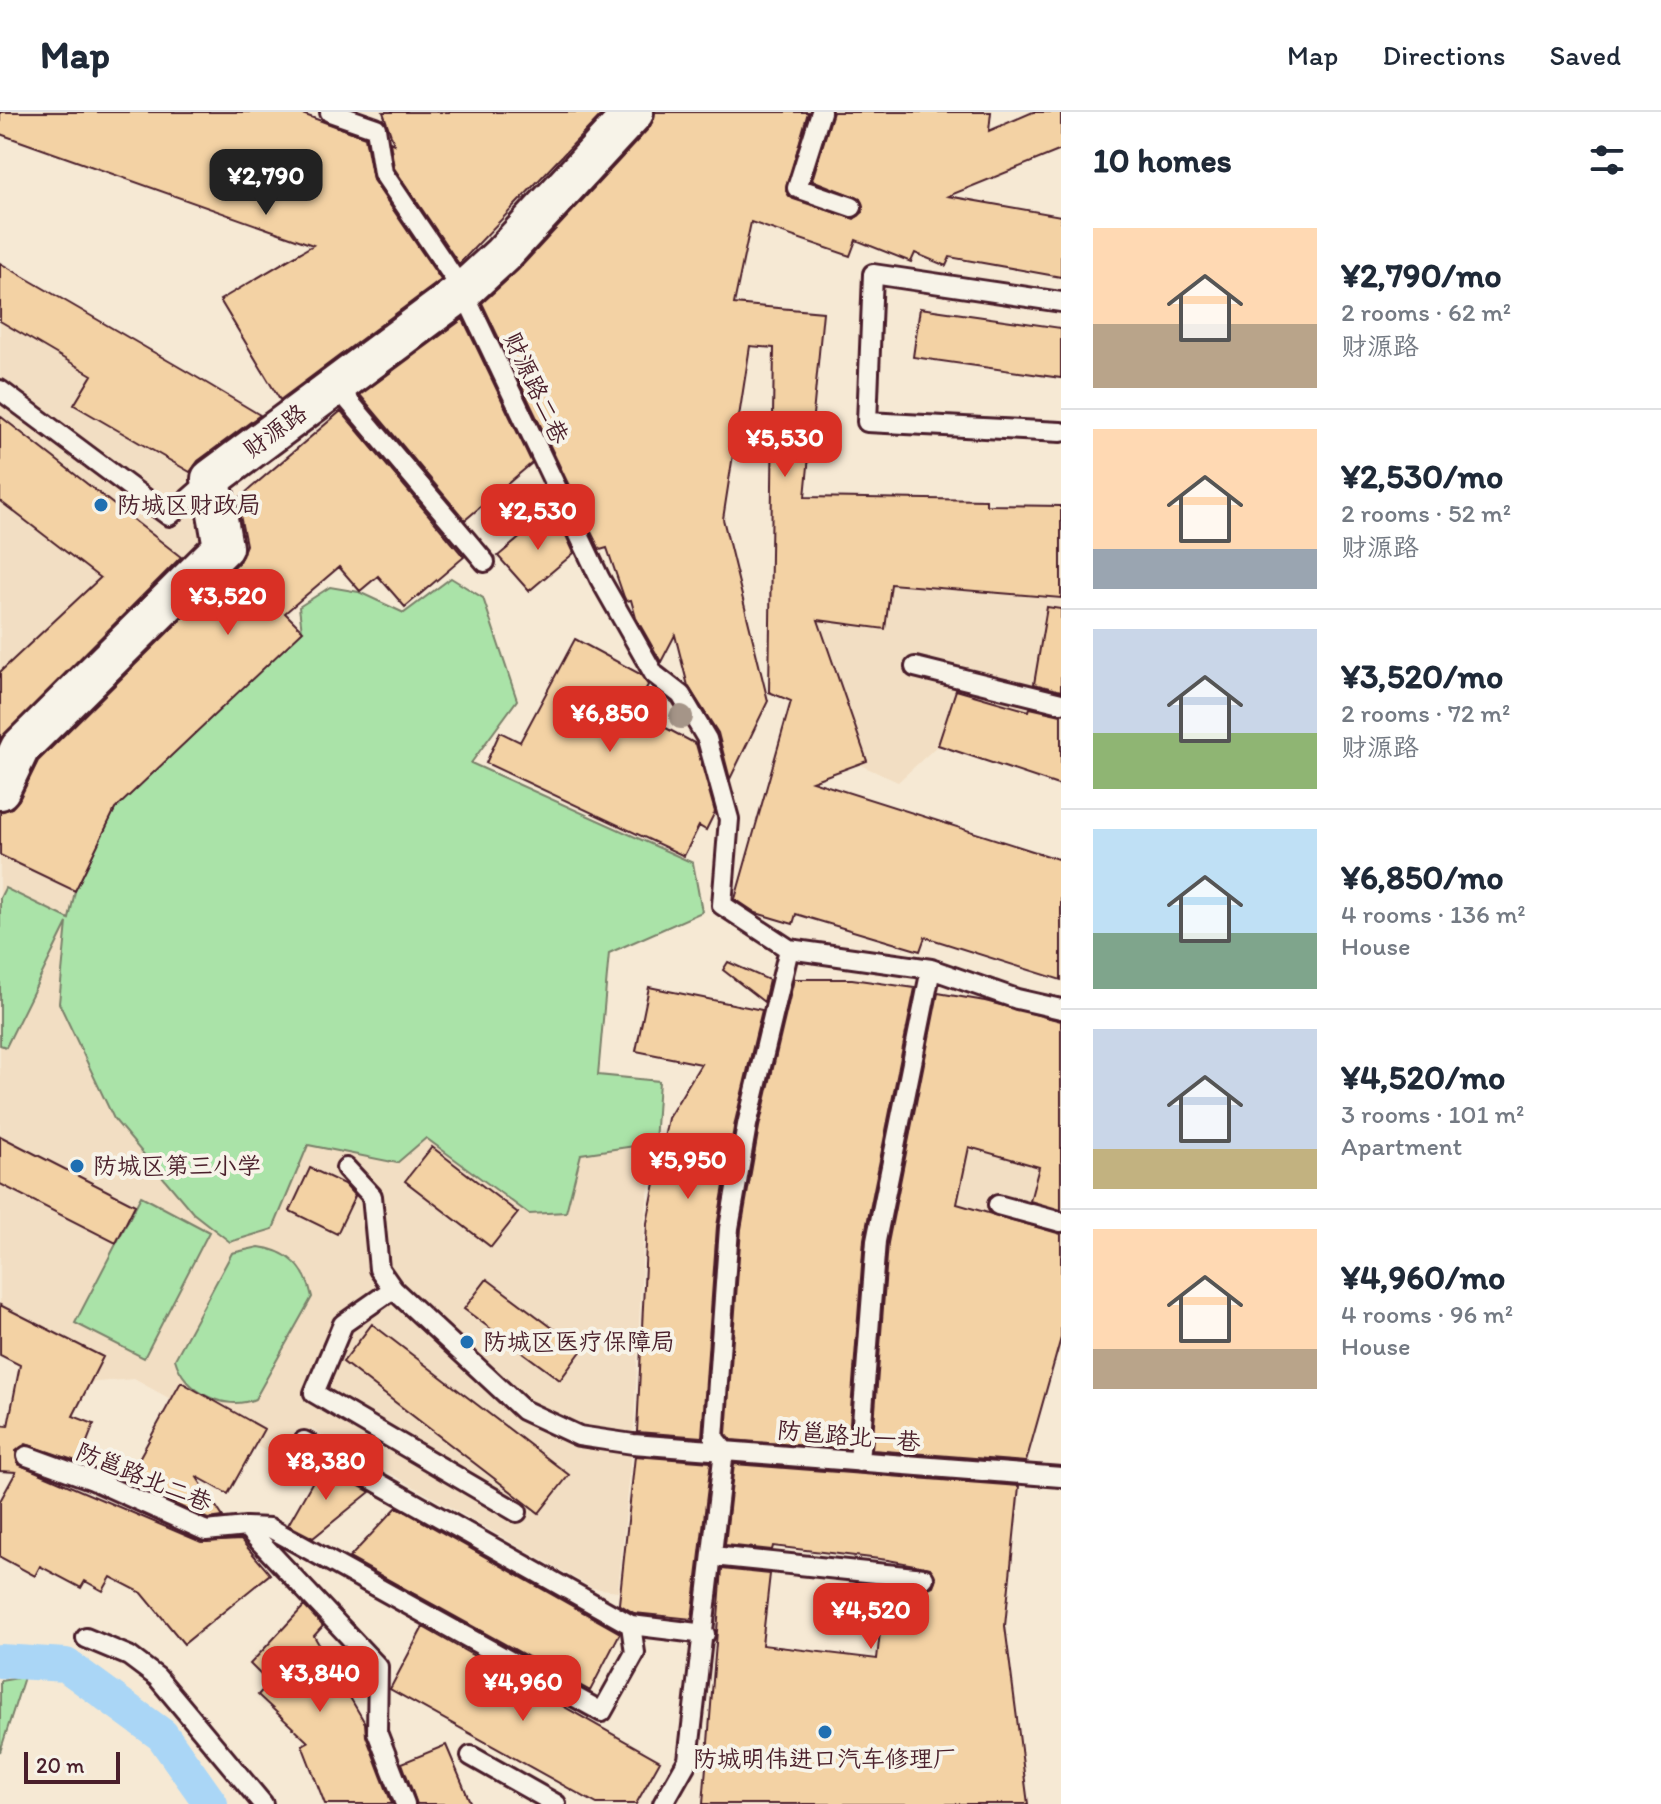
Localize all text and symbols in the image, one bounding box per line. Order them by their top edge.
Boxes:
text: Map [40,32,110,78]
text: Map [1287,38,1338,72]
text: Directions [1382,38,1506,72]
text: Saved [1550,38,1621,72]
icon: filters [1585,138,1629,182]
text: 10 homes [1093,140,1232,181]
pin: ¥2,790 [201,149,331,217]
text: ¥2,790 [228,159,304,191]
text: ¥2,790/mo [1341,255,1502,296]
icon: home [1157,260,1253,356]
text: 2 rooms · 62 m² [1341,296,1511,328]
street label: 财源路二巷 [498,327,575,448]
text: 财源路 [1341,330,1419,362]
street label: 财源路 [237,397,312,464]
pin: ¥5,530 [720,411,850,479]
text: ¥5,530 [746,421,824,453]
text: ¥2,530/mo [1341,456,1503,497]
icon: home [1157,461,1253,557]
pin: ¥2,530 [473,484,603,552]
place label: 防城区财政局 [117,490,261,519]
text: ¥2,530 [499,494,577,526]
marker: 防城区财政局 [92,496,110,514]
text: 2 rooms · 52 m² [1341,497,1511,529]
text: 财源路 [1341,531,1419,563]
pin: ¥3,520 [163,569,293,637]
text: ¥3,520 [189,579,267,611]
text: ¥3,520/mo [1341,656,1503,697]
icon: home [1157,661,1253,757]
pin: ¥6,850 [545,686,675,754]
text: ¥6,850 [571,696,649,728]
text: 2 rooms · 72 m² [1341,697,1510,729]
text: 财源路 [1341,731,1419,763]
text: ¥6,850/mo [1341,857,1504,898]
icon: home [1157,861,1253,957]
text: 4 rooms · 136 m² [1341,898,1526,930]
text: House [1341,930,1411,962]
text: ¥4,520/mo [1341,1057,1505,1098]
icon: home [1157,1061,1253,1157]
text: 3 rooms · 101 m² [1341,1098,1524,1130]
text: Apartment [1341,1130,1462,1162]
pin: ¥5,950 [623,1133,753,1201]
text: ¥5,950 [649,1143,727,1175]
place label: 防城区第三小学 [93,1151,261,1180]
marker: 防城区第三小学 [68,1157,86,1175]
text: ¥4,960/mo [1341,1257,1505,1298]
icon: home [1157,1261,1253,1357]
text: 4 rooms · 96 m² [1341,1298,1513,1330]
place label: 防城区医疗保障局 [483,1327,675,1356]
text: House [1341,1330,1411,1362]
marker: 防城区医疗保障局 [458,1333,476,1351]
street label: 防邕路北一巷 [776,1415,922,1456]
pin: ¥8,380 [261,1434,391,1502]
street label: 防邕路北二巷 [72,1436,216,1517]
text: ¥8,380 [286,1444,366,1476]
pin: ¥4,520 [806,1583,936,1651]
text: ¥4,520 [831,1593,911,1625]
pin: ¥3,840 [255,1646,385,1714]
pin: ¥4,960 [458,1655,588,1723]
text: ¥3,840 [280,1656,360,1688]
text: ¥4,960 [483,1665,563,1697]
marker: 防城明伟进口汽车修理厂 [816,1723,834,1741]
place label: 防城明伟进口汽车修理厂 [693,1744,957,1773]
scale bar [24,1748,120,1784]
text: 20 m [36,1752,85,1779]

